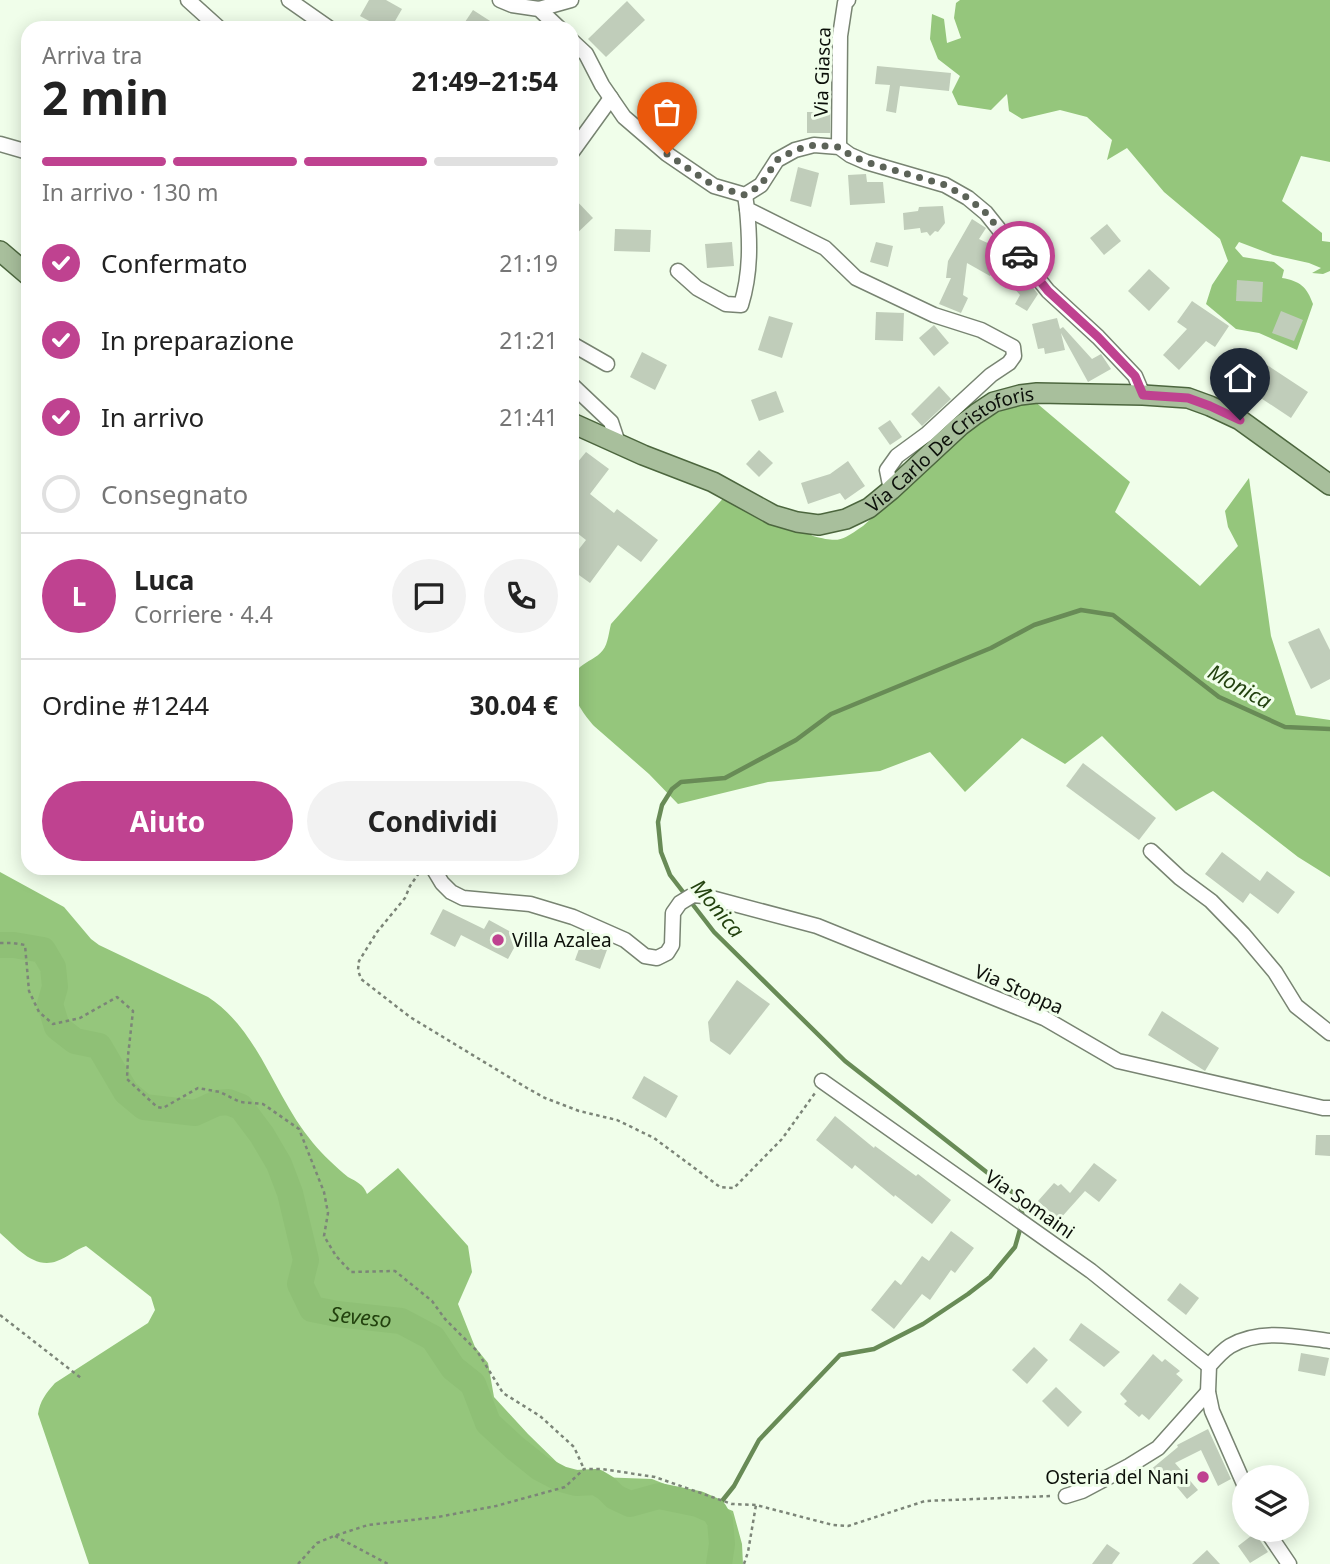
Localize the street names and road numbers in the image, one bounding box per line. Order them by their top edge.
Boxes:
street label: Via Giasca [807,26,837,118]
street label: Via Carlo De Cristoforis [860,380,1035,518]
street label: Via Stoppa [970,958,1068,1020]
street label: Via Somaini [980,1164,1080,1244]

